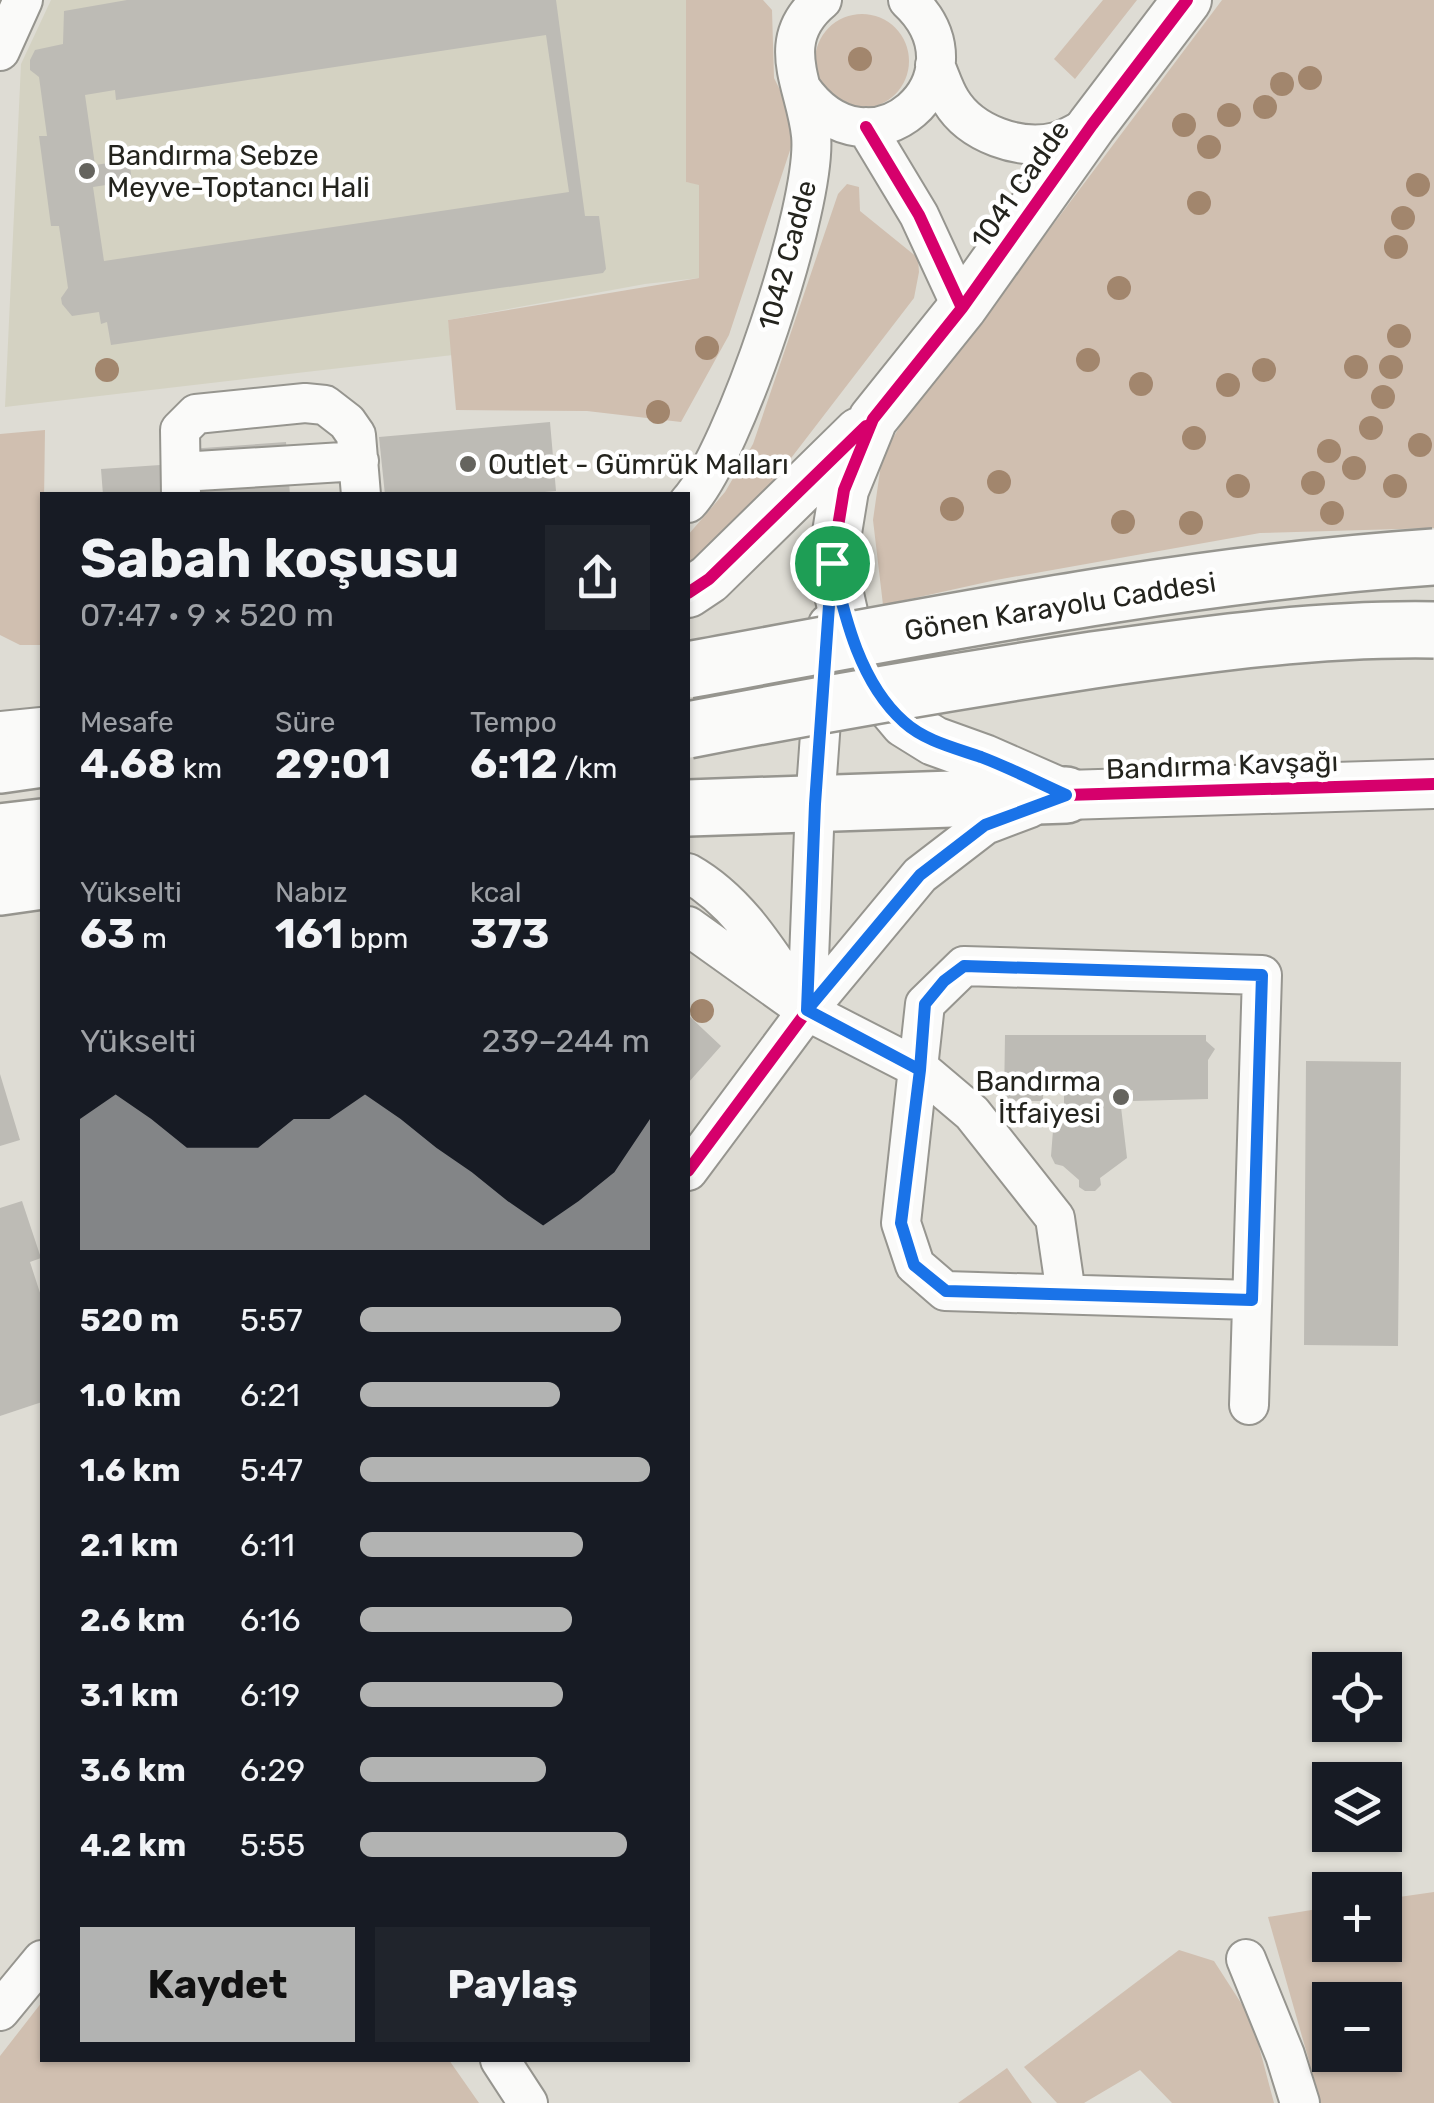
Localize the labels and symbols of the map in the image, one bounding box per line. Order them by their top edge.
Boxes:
street label: 1041 Cadde [964,114,1077,255]
place label: Bandırma Sebze Meyve-Toptancı Hali [107,139,370,204]
marker: Bandırma Sebze Meyve-Toptancı Hali [76,160,98,182]
street label: 1042 Cadde [752,177,823,334]
place label: Outlet - Gümrük Malları [488,448,789,481]
marker: Outlet - Gümrük Malları [457,453,479,475]
pin [790,521,875,606]
street label: Gönen Karayolu Caddesi [902,566,1218,647]
street label: Bandırma Kavşağı [1105,745,1339,786]
place label: Bandırma İtfaiyesi [975,1065,1101,1130]
marker: Bandırma İtfaiyesi [1110,1086,1132,1108]

